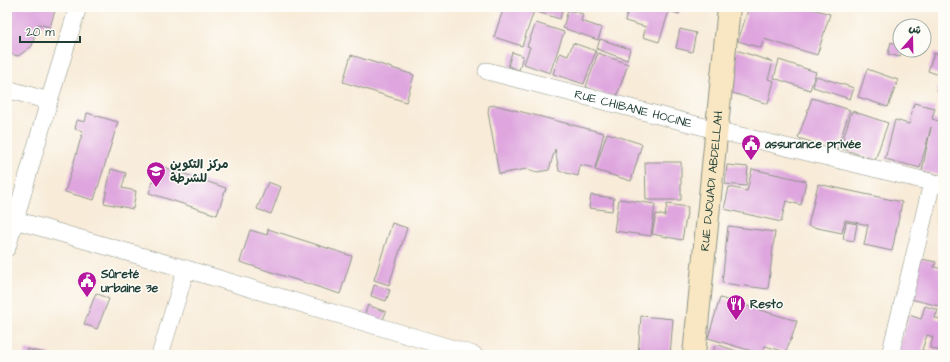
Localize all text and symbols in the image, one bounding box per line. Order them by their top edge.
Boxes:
scale bar [20,18,80,44]
north arrow [892,18,932,58]
text: ش [907,20,924,38]
text: 20 m [26,24,55,41]
street label: RUE CHIBANE HOCINE [573,85,694,132]
street label: RUE DJOUADI ABDELLAH [696,110,727,252]
public building icon: assurance privée [740,133,762,161]
place label: assurance privée [764,136,862,154]
place label: مركز التكوين للشرطة [170,156,229,187]
school or university icon: مركز التكوين للشرطة [145,160,167,188]
place label: Sûreté urbaine 3e [100,266,159,297]
public building icon: Sûreté urbaine 3e [76,270,98,298]
restaurant icon: Resto [725,293,747,321]
place label: Resto [750,296,783,313]

